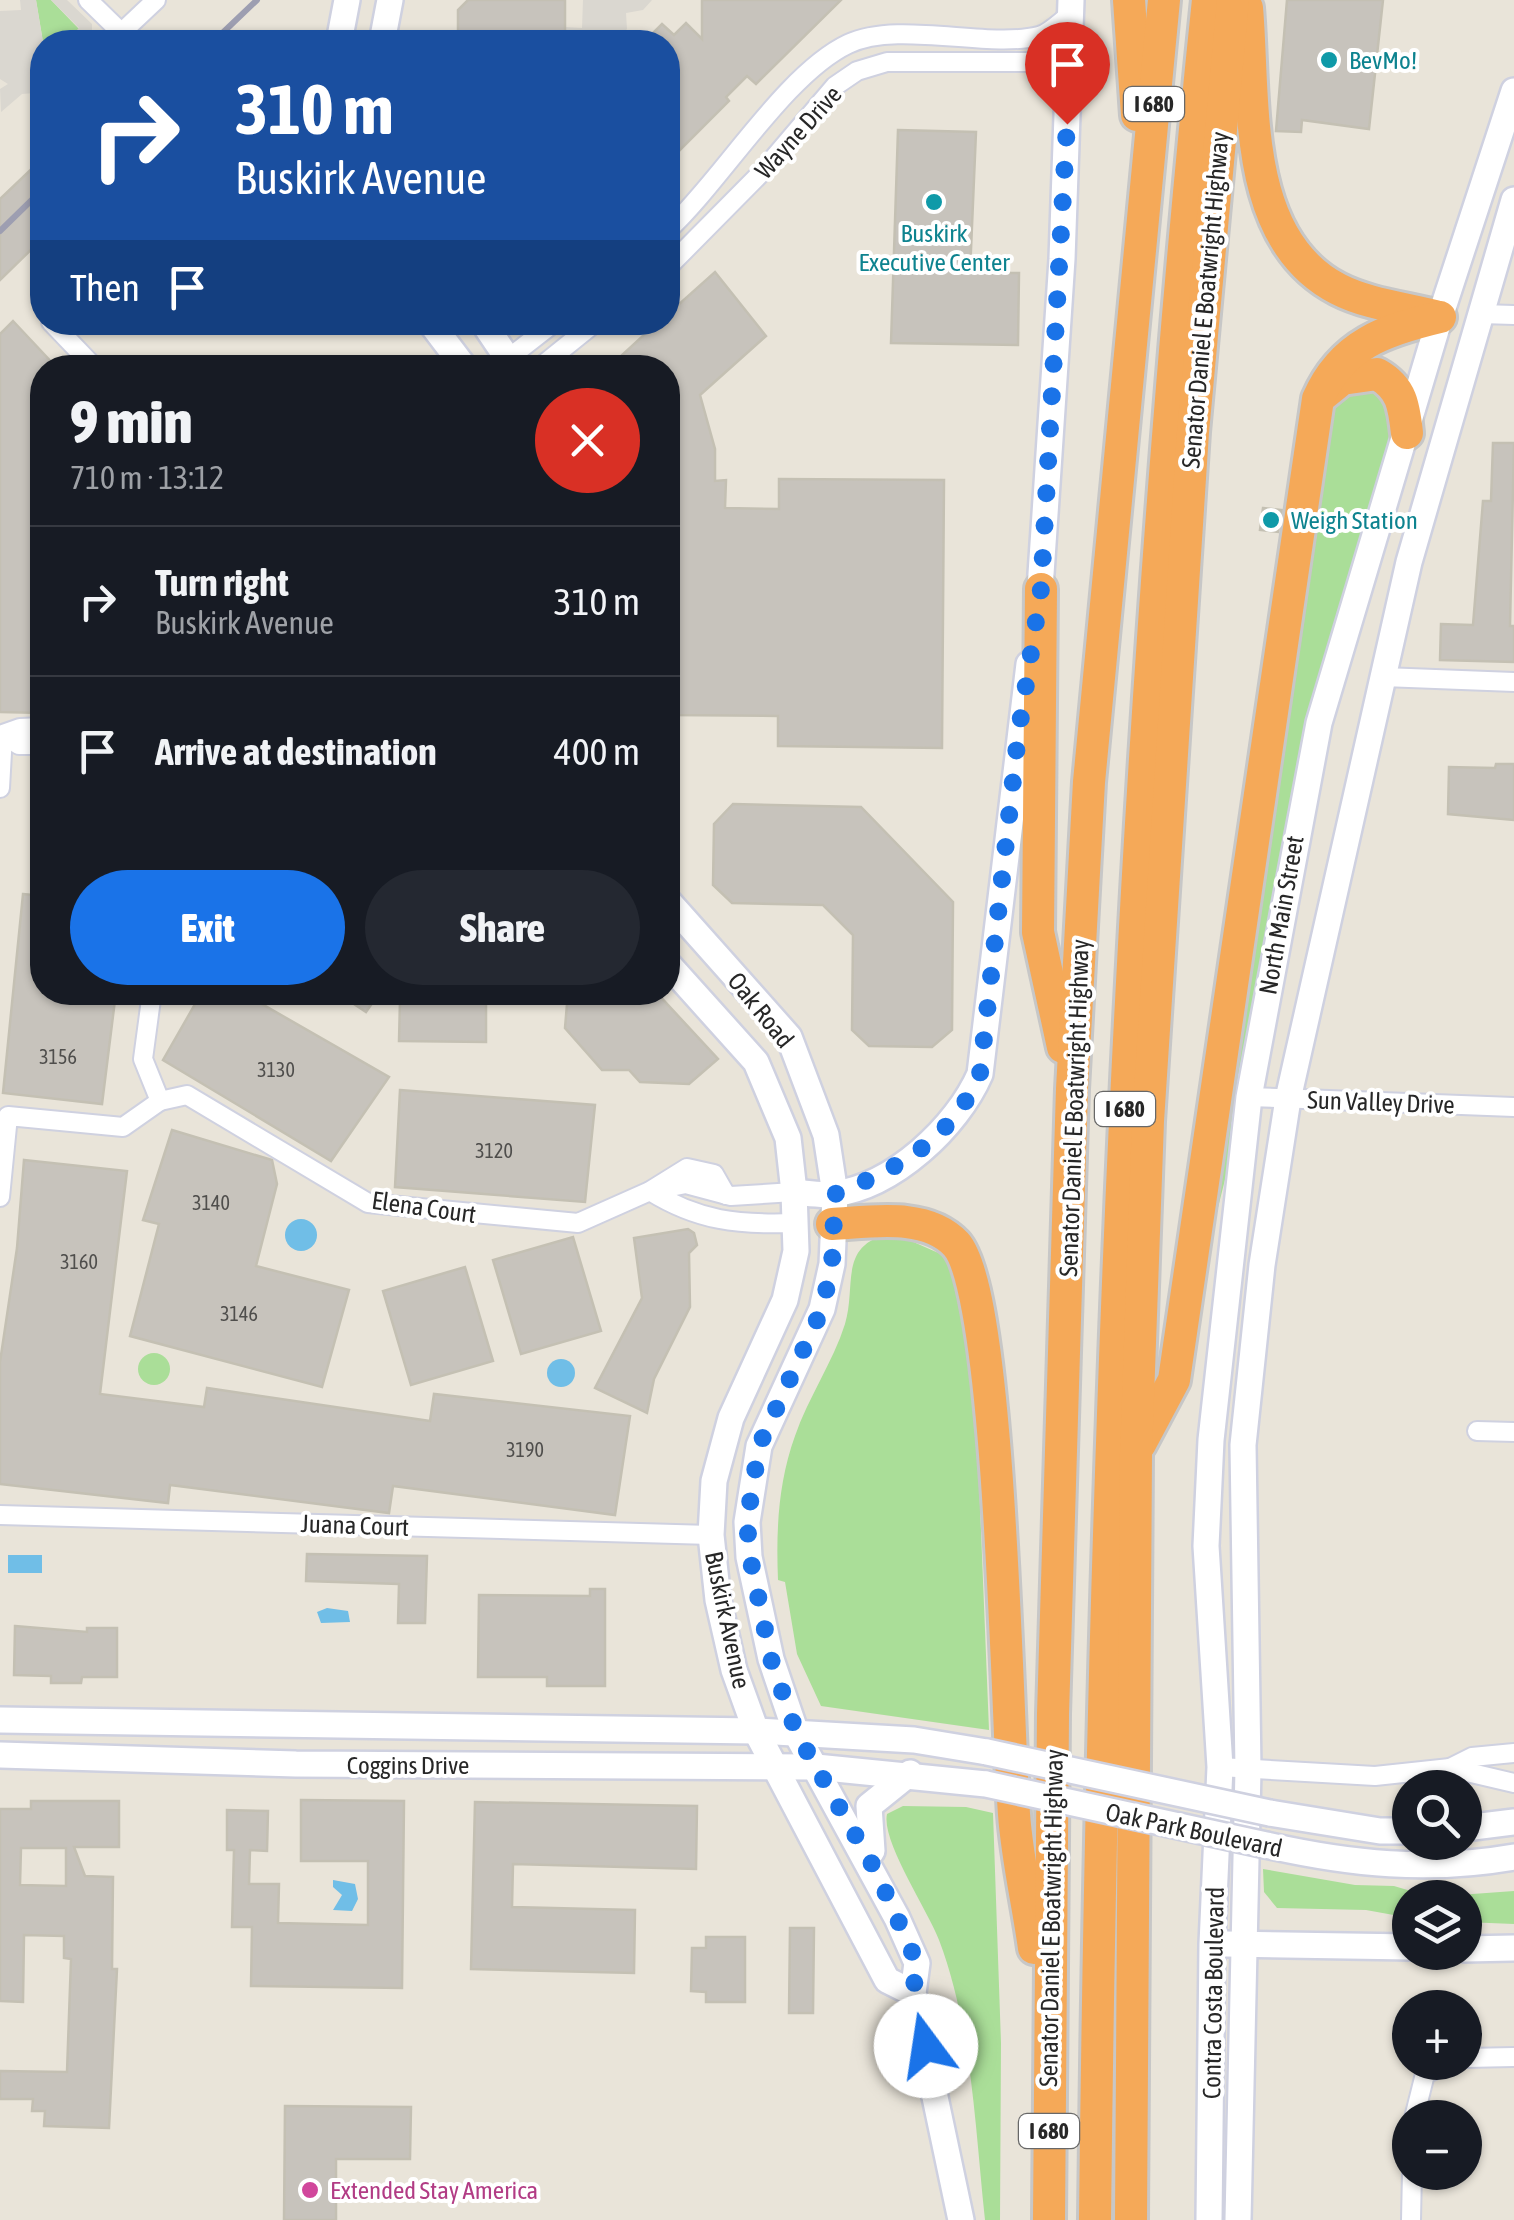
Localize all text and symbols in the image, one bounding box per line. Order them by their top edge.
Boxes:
pin [1025,22,1110,125]
icon: arrive [1040,37,1095,92]
place label: BevMo! [1349,46,1417,74]
marker: BevMo! [1318,49,1340,71]
text: 310 m [235,69,394,149]
icon: right [70,70,200,200]
street label: Wayne Drive [749,80,847,184]
road number: I 680 [1124,87,1184,121]
street label: Senator Daniel E Boatwright Highway [1176,131,1234,469]
text: Buskirk Avenue [235,152,487,204]
marker: Buskirk Executive Center [923,191,945,213]
place label: Buskirk Executive Center [858,219,1010,276]
icon: arrive [160,260,215,315]
text: Then [70,266,140,309]
text: 9 min [70,387,193,456]
button: close [535,388,640,493]
text: 710 m · 13:12 [70,459,224,496]
place label: Weigh Station [1291,506,1418,534]
marker: Weigh Station [1260,509,1282,531]
text: Turn right [155,561,289,604]
icon: right [70,574,125,629]
text: 310 m [554,580,640,623]
text: Buskirk Avenue [155,604,334,641]
icon: arrive [70,724,125,779]
text: Arrive at destination [155,730,437,773]
text: 400 m [554,730,640,773]
street label: North Main Street [1253,833,1309,997]
button: Exit [70,870,345,985]
button: Share [365,870,640,985]
street label: Senator Daniel E Boatwright Highway [1054,939,1094,1277]
street label: Oak Road [722,967,800,1053]
house number: 3156 [39,1045,77,1068]
house number: 3130 [257,1058,295,1081]
street label: Sun Valley Drive [1307,1085,1455,1119]
road number: I 680 [1095,1092,1155,1126]
house number: 3120 [475,1139,513,1162]
street label: Elena Court [370,1186,478,1228]
house number: 3140 [192,1191,230,1214]
house number: 3160 [60,1250,98,1273]
house number: 3146 [220,1302,258,1325]
house number: 3190 [506,1438,544,1461]
street label: Juana Court [300,1509,410,1541]
street label: Buskirk Avenue [700,1549,756,1691]
street label: Senator Daniel E Boatwright Highway [1034,1749,1068,2087]
street label: Coggins Drive [347,1751,469,1779]
map controls [1392,1770,1482,2190]
button: search [1392,1770,1482,1860]
street label: Oak Park Boulevard [1103,1798,1285,1862]
button: layers [1392,1880,1482,1970]
street label: Contra Costa Boulevard [1197,1887,1229,2099]
button: + [1392,1990,1482,2080]
position arrow [874,1994,978,2098]
button: − [1392,2100,1482,2190]
road number: I 680 [1019,2114,1079,2148]
place label: Extended Stay America [330,2176,538,2204]
marker: Extended Stay America [299,2179,321,2201]

